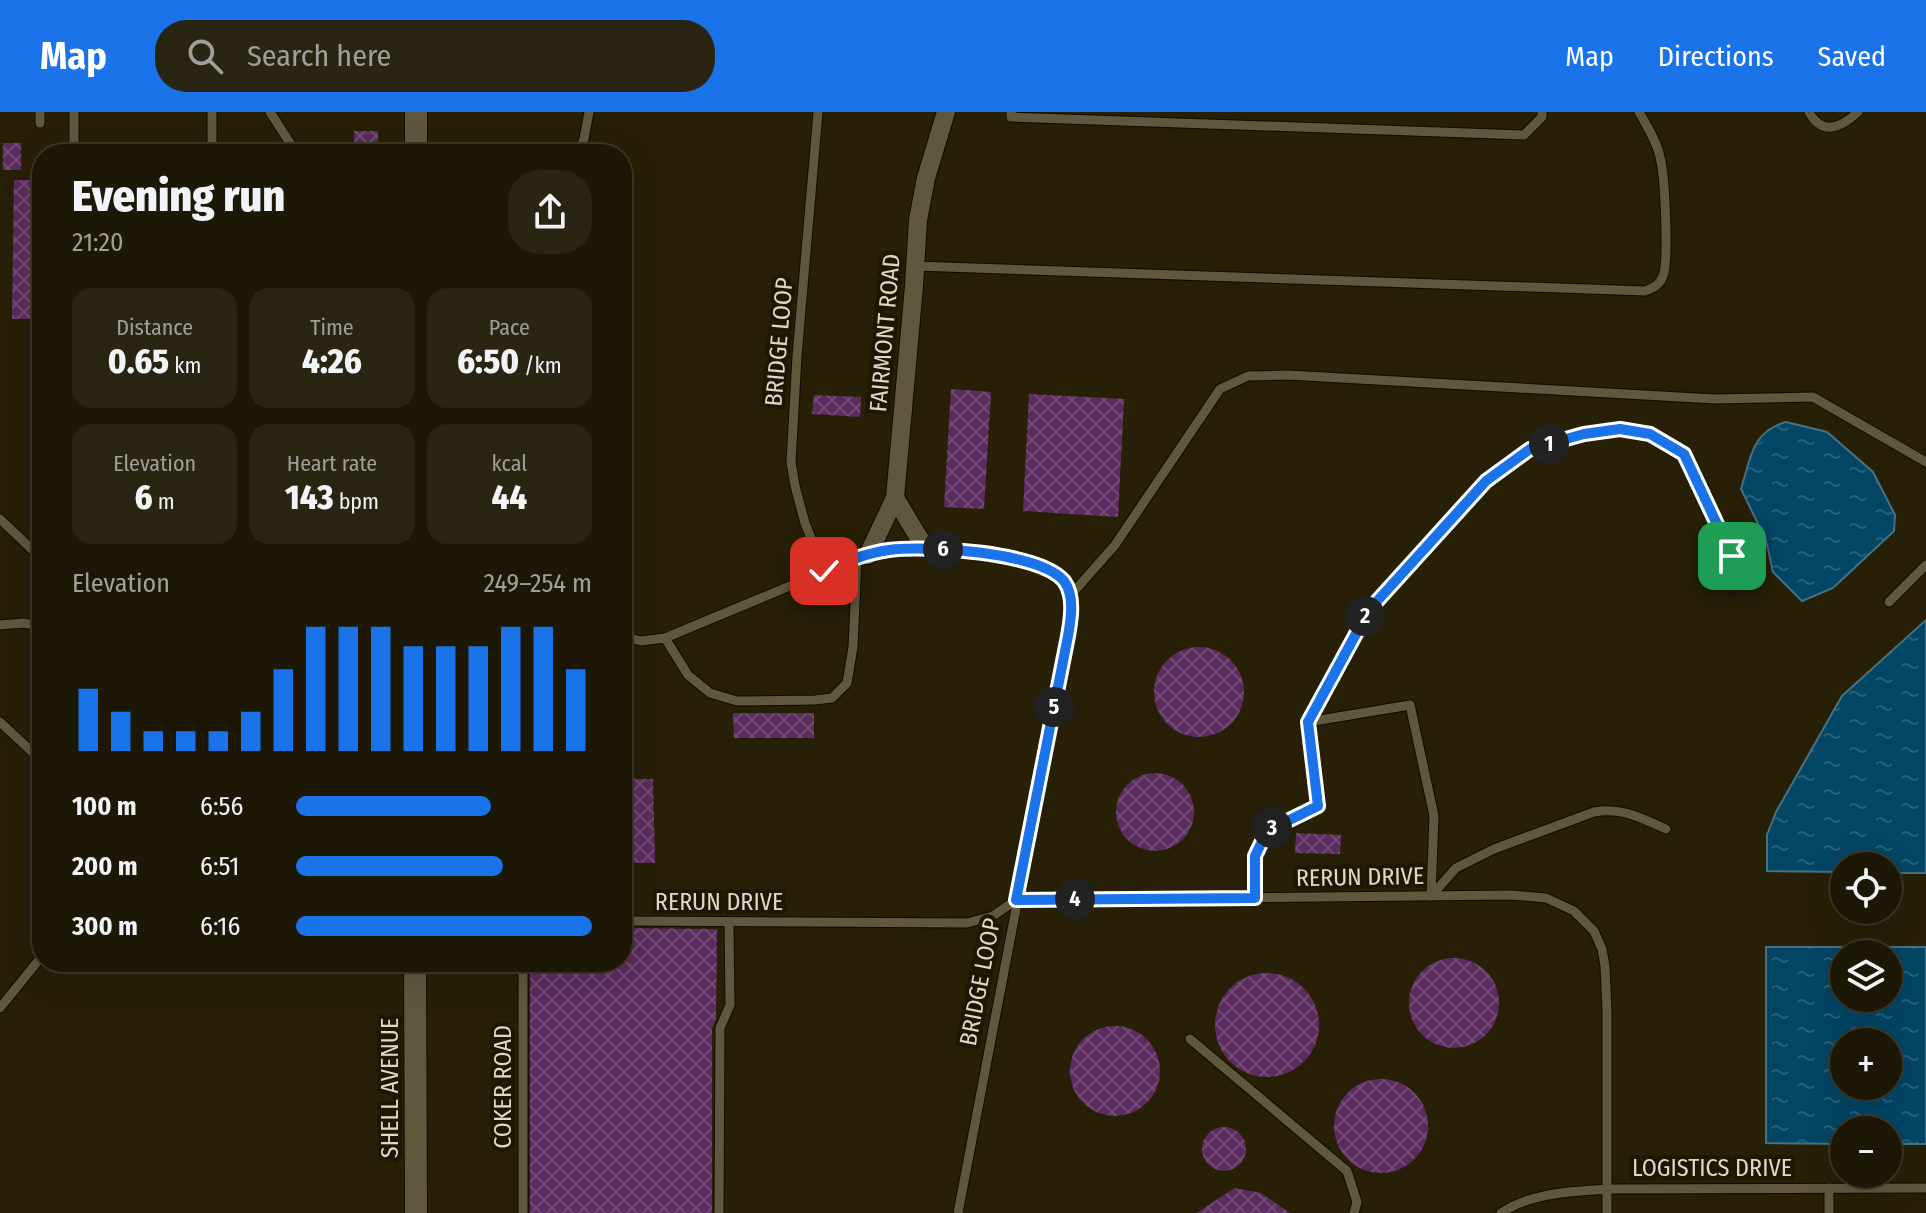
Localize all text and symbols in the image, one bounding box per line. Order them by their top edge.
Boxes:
search box [155,20,715,92]
text: Map [40,33,107,79]
icon: search [183,34,227,78]
text: Search here [247,38,391,74]
text: Map [1565,40,1614,73]
text: Directions [1658,40,1774,73]
text: Saved [1818,40,1886,73]
text: Evening run [72,170,285,223]
button: share [508,170,592,254]
text: 21:20 [72,227,124,258]
street label: FAIRMONT ROAD [864,253,906,413]
street label: BRIDGE LOOP [759,276,799,408]
text: Distance [116,314,193,341]
text: Time [310,314,354,341]
text: Pace [489,314,530,341]
text: 0.65 [108,341,169,382]
text: 4:26 [302,341,362,382]
text: 6:50 [457,341,519,382]
text: km [169,352,201,379]
text: /km [519,352,562,379]
pin: 1 [1529,424,1569,464]
text: 1 [1544,430,1554,457]
text: Elevation [113,450,196,477]
text: Heart rate [287,450,377,477]
text: kcal [492,450,527,477]
text: 6 [135,477,153,518]
text: 143 [285,477,334,518]
text: 44 [492,477,527,518]
text: m [153,488,175,515]
text: bpm [334,488,379,515]
pin [1698,522,1766,590]
pin: 6 [923,529,963,569]
icon: arrive [1710,534,1754,578]
text: 6 [937,535,949,562]
pin [790,537,858,605]
icon: check [802,549,846,593]
text: Elevation [72,568,170,599]
text: 249–254 m [484,568,592,599]
pin: 2 [1345,596,1385,636]
text: 2 [1360,602,1370,629]
pin: 5 [1034,687,1074,727]
text: 5 [1049,693,1059,720]
text: 100 m [72,791,137,822]
text: 6:56 [200,791,243,822]
pin: 3 [1252,808,1292,848]
text: 3 [1267,814,1277,841]
text: 200 m [72,851,138,882]
text: 6:51 [200,851,239,882]
map controls [1830,852,1902,1188]
button: locate [1830,852,1902,924]
street label: RERUN DRIVE [1296,862,1424,892]
pin: 4 [1055,879,1095,919]
text: 4 [1069,885,1081,912]
street label: RERUN DRIVE [655,888,783,916]
text: 300 m [72,911,138,942]
text: 6:16 [200,911,240,942]
street label: BRIDGE LOOP [954,916,1006,1048]
button: layers [1830,940,1902,1012]
street label: SHELL AVENUE [376,1018,404,1158]
street label: COKER ROAD [489,1025,517,1149]
button: + [1830,1028,1902,1100]
button: − [1830,1116,1902,1188]
street label: LOGISTICS DRIVE [1632,1154,1792,1182]

